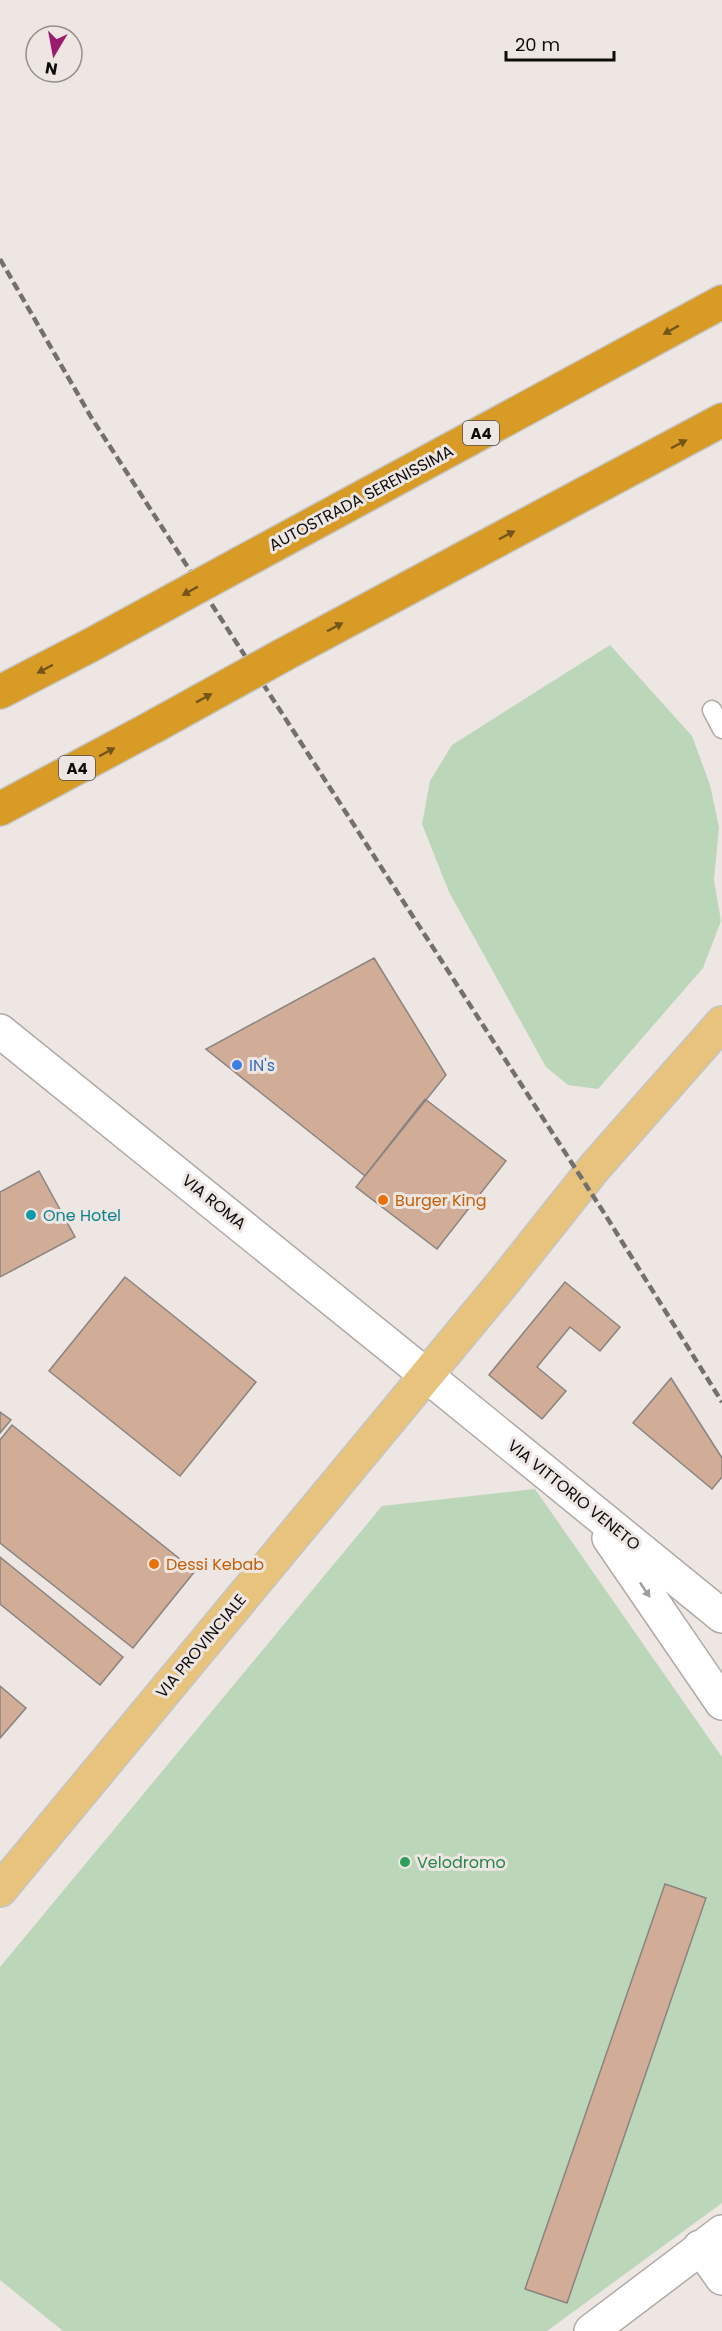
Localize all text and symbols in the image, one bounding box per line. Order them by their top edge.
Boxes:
north arrow [24,24,84,84]
scale bar [506,24,614,62]
text: 20 m [515,32,560,57]
text: N [44,56,59,81]
one-way arrow [662,325,679,335]
road number: A4 [463,421,499,445]
street label: AUTOSTRADA SERENISSIMA [265,439,457,556]
one-way arrow [670,439,688,449]
one-way arrow [499,530,516,540]
one-way arrow [181,586,198,596]
one-way arrow [327,622,344,632]
one-way arrow [37,664,54,674]
one-way arrow [196,693,212,704]
one-way arrow [99,747,116,757]
road number: A4 [59,756,95,780]
place label: IN's [249,1054,275,1077]
marker: IN's [230,1058,244,1072]
street label: VIA ROMA [177,1169,251,1235]
place label: Burger King [395,1189,487,1212]
marker: Burger King [376,1193,390,1207]
place label: One Hotel [43,1204,121,1227]
marker: One Hotel [24,1208,38,1222]
street label: VIA VITTORIO VENETO [503,1434,645,1556]
place label: Dessi Kebab [166,1553,264,1576]
marker: Dessi Kebab [147,1557,161,1571]
one-way arrow [639,1581,651,1597]
street label: VIA PROVINCIALE [151,1589,251,1703]
place label: Velodromo [417,1851,506,1874]
marker: Velodromo [398,1855,412,1869]

